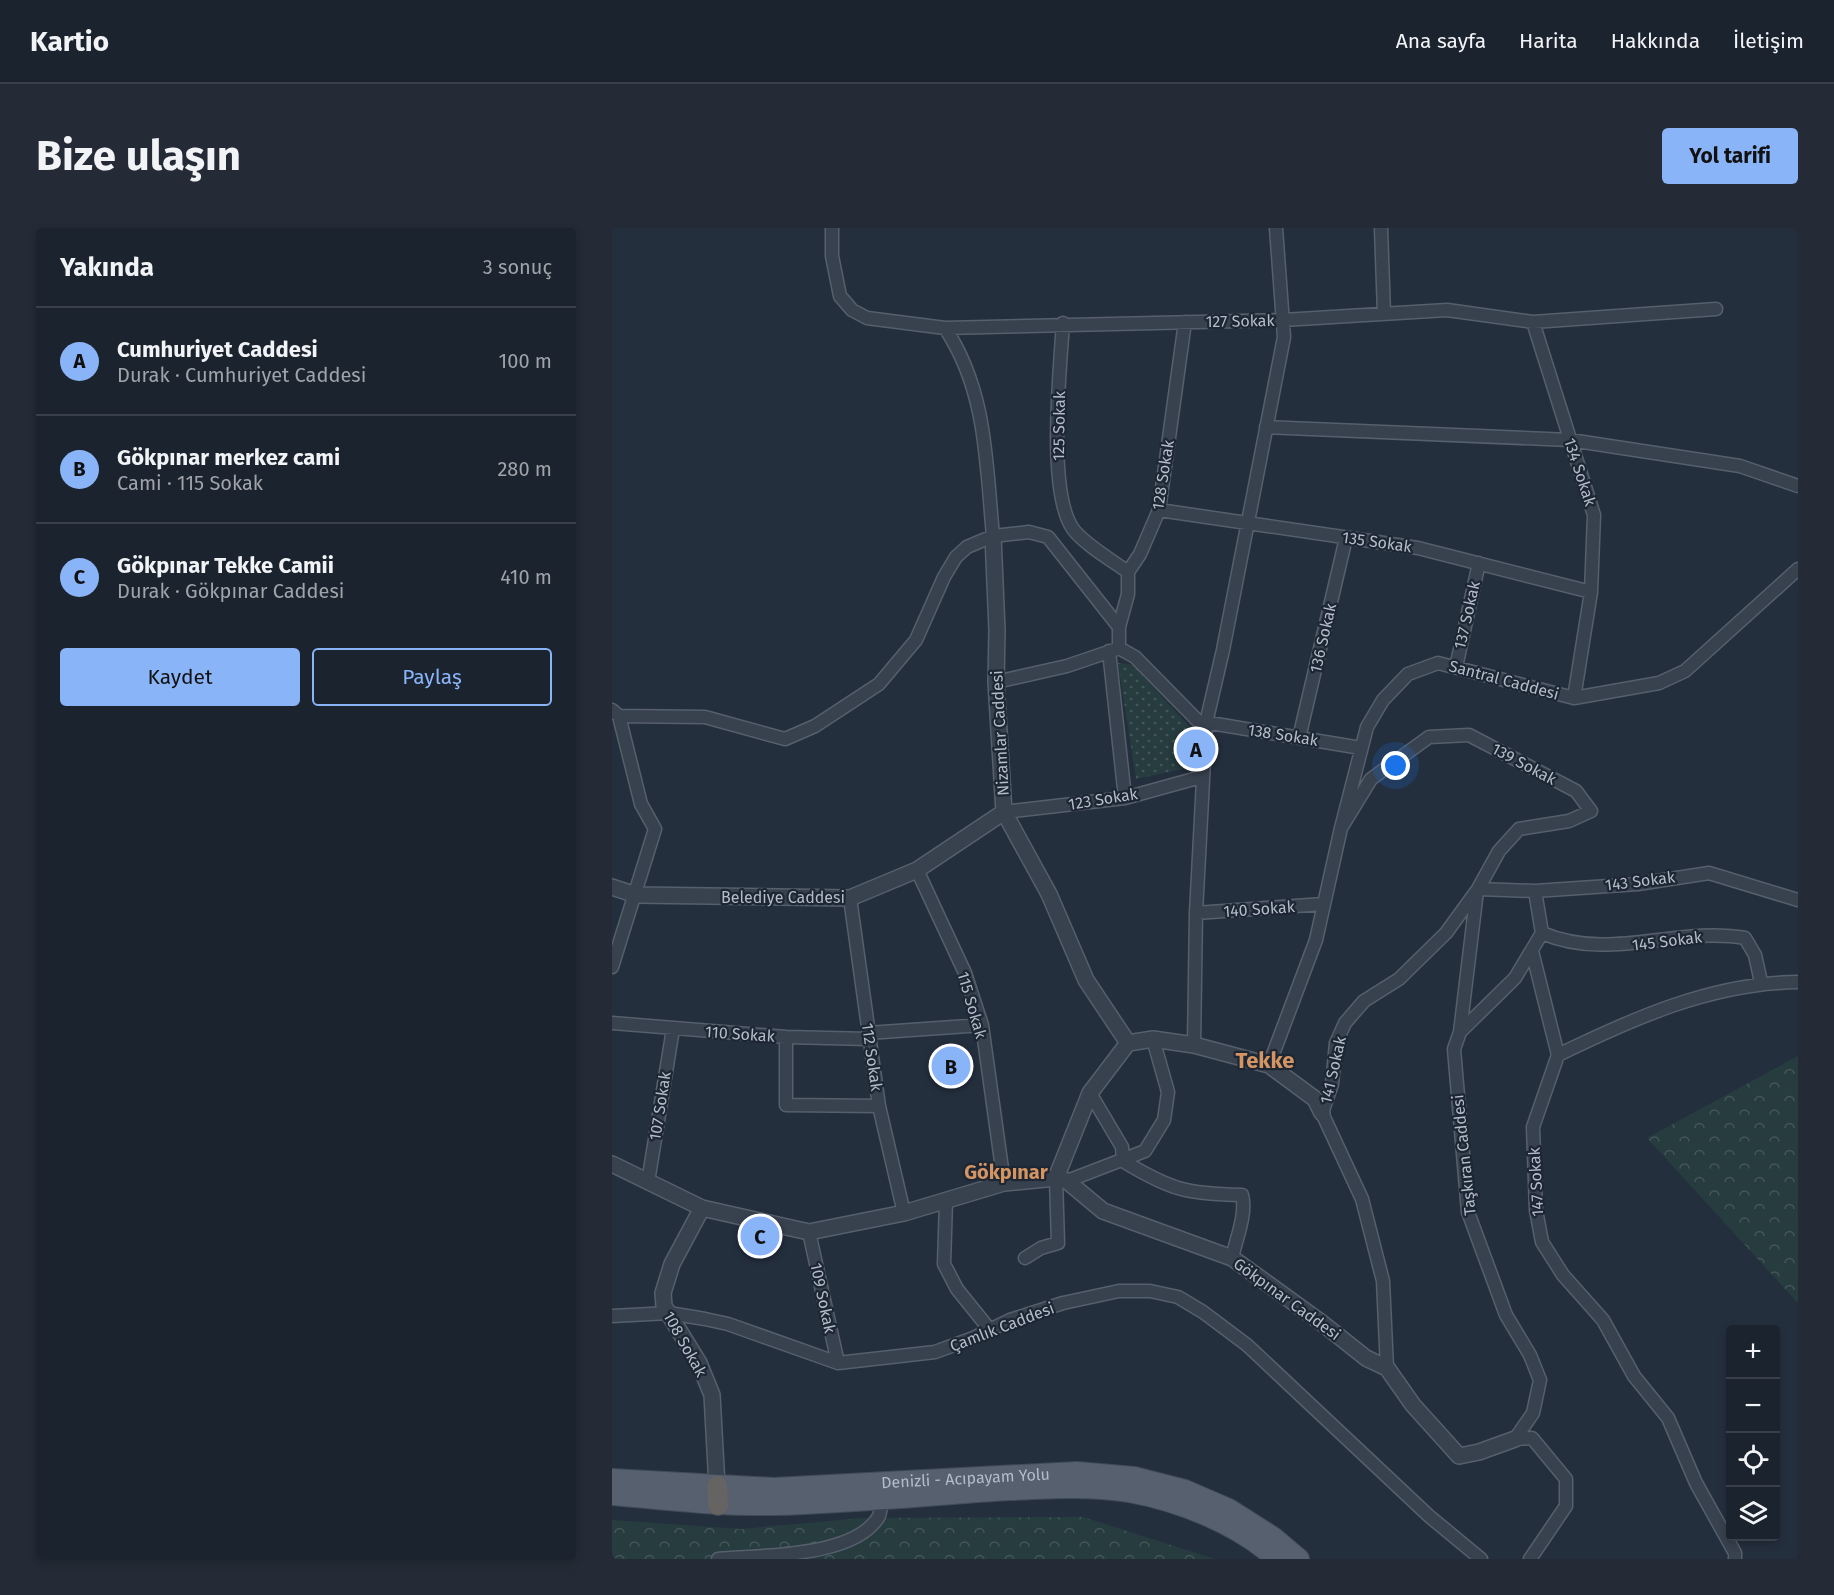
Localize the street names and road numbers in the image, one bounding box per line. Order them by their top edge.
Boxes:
street label: 127 Sokak [1205,311,1275,331]
street label: 125 Sokak [1049,390,1069,461]
street label: 134 Sokak [1560,436,1600,509]
street label: 128 Sokak [1148,438,1178,511]
street label: 135 Sokak [1341,528,1414,556]
street label: 137 Sokak [1450,578,1484,651]
street label: 136 Sokak [1306,601,1340,675]
street label: Santral Caddesi [1447,656,1561,704]
street label: Nizamlar Caddesi [987,670,1013,796]
street label: 138 Sokak [1247,720,1320,750]
street label: 139 Sokak [1489,739,1560,789]
street label: 123 Sokak [1067,784,1140,814]
street label: 143 Sokak [1604,867,1677,895]
street label: Belediye Caddesi [721,888,845,907]
street label: 140 Sokak [1223,897,1296,921]
street label: 145 Sokak [1631,927,1704,955]
street label: 115 Sokak [953,969,991,1041]
street label: 110 Sokak [705,1022,776,1046]
street label: 112 Sokak [858,1022,886,1093]
street label: 141 Sokak [1316,1034,1350,1106]
street label: 107 Sokak [645,1069,675,1142]
street label: Taşkıran Caddesi [1448,1093,1481,1216]
street label: 147 Sokak [1525,1146,1547,1217]
street label: Gökpınar Caddesi [1230,1254,1344,1344]
street label: 109 Sokak [806,1261,840,1336]
street label: Çamlık Caddesi [947,1298,1057,1357]
street label: 108 Sokak [659,1308,711,1381]
street label: Denizli - Acıpayam Yolu [881,1464,1050,1492]

